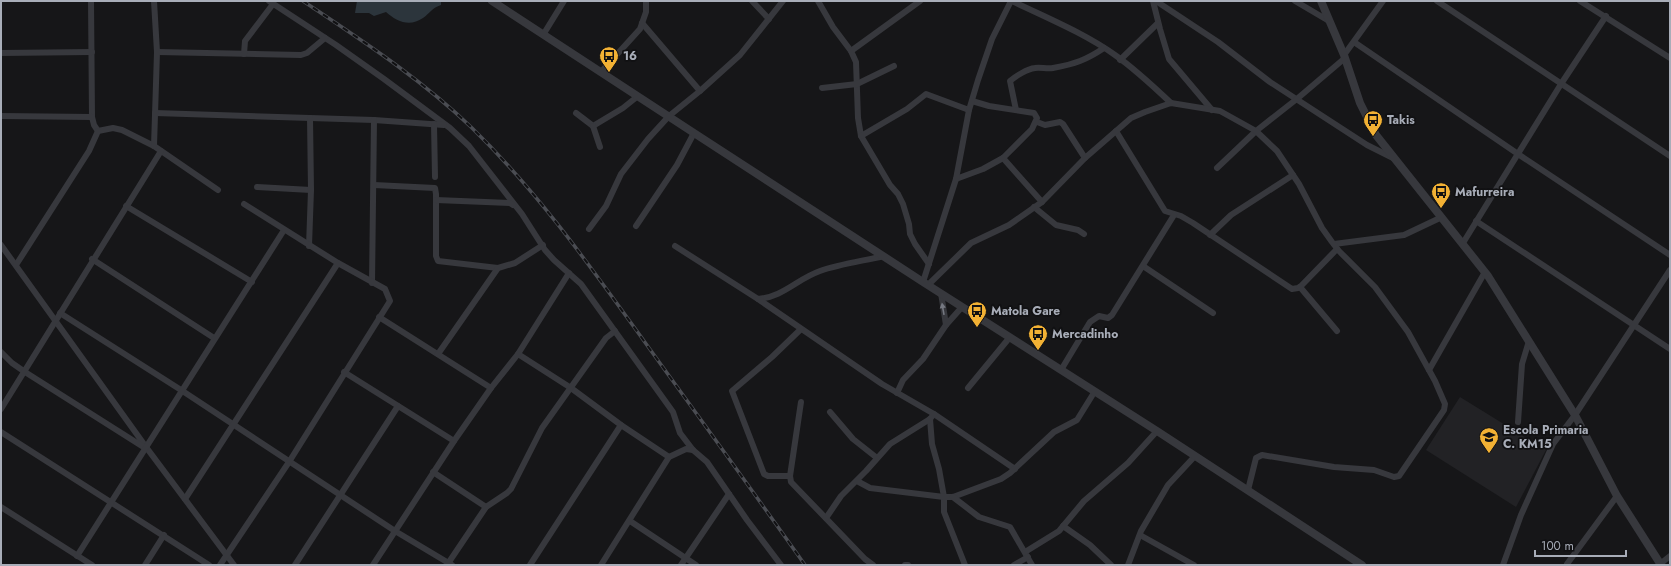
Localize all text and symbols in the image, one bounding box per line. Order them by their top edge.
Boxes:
bus stop icon: 16 [598,45,620,73]
place label: 16 [623,47,637,65]
bus stop icon: Takis [1362,109,1384,137]
place label: Takis [1387,111,1415,129]
bus stop icon: Mafurreira [1430,181,1452,209]
place label: Mafurreira [1455,183,1514,201]
bus stop icon: Matola Gare [966,300,988,328]
place label: Matola Gare [991,302,1060,320]
one-way arrow [940,303,946,315]
bus stop icon: Mercadinho [1027,323,1049,351]
place label: Mercadinho [1052,325,1118,343]
place label: Escola Primaria C. KM15 [1503,421,1589,453]
school or university icon: Escola Primaria C. KM15 [1478,426,1500,454]
scale bar [1535,532,1626,558]
text: 100 m [1541,537,1574,555]

